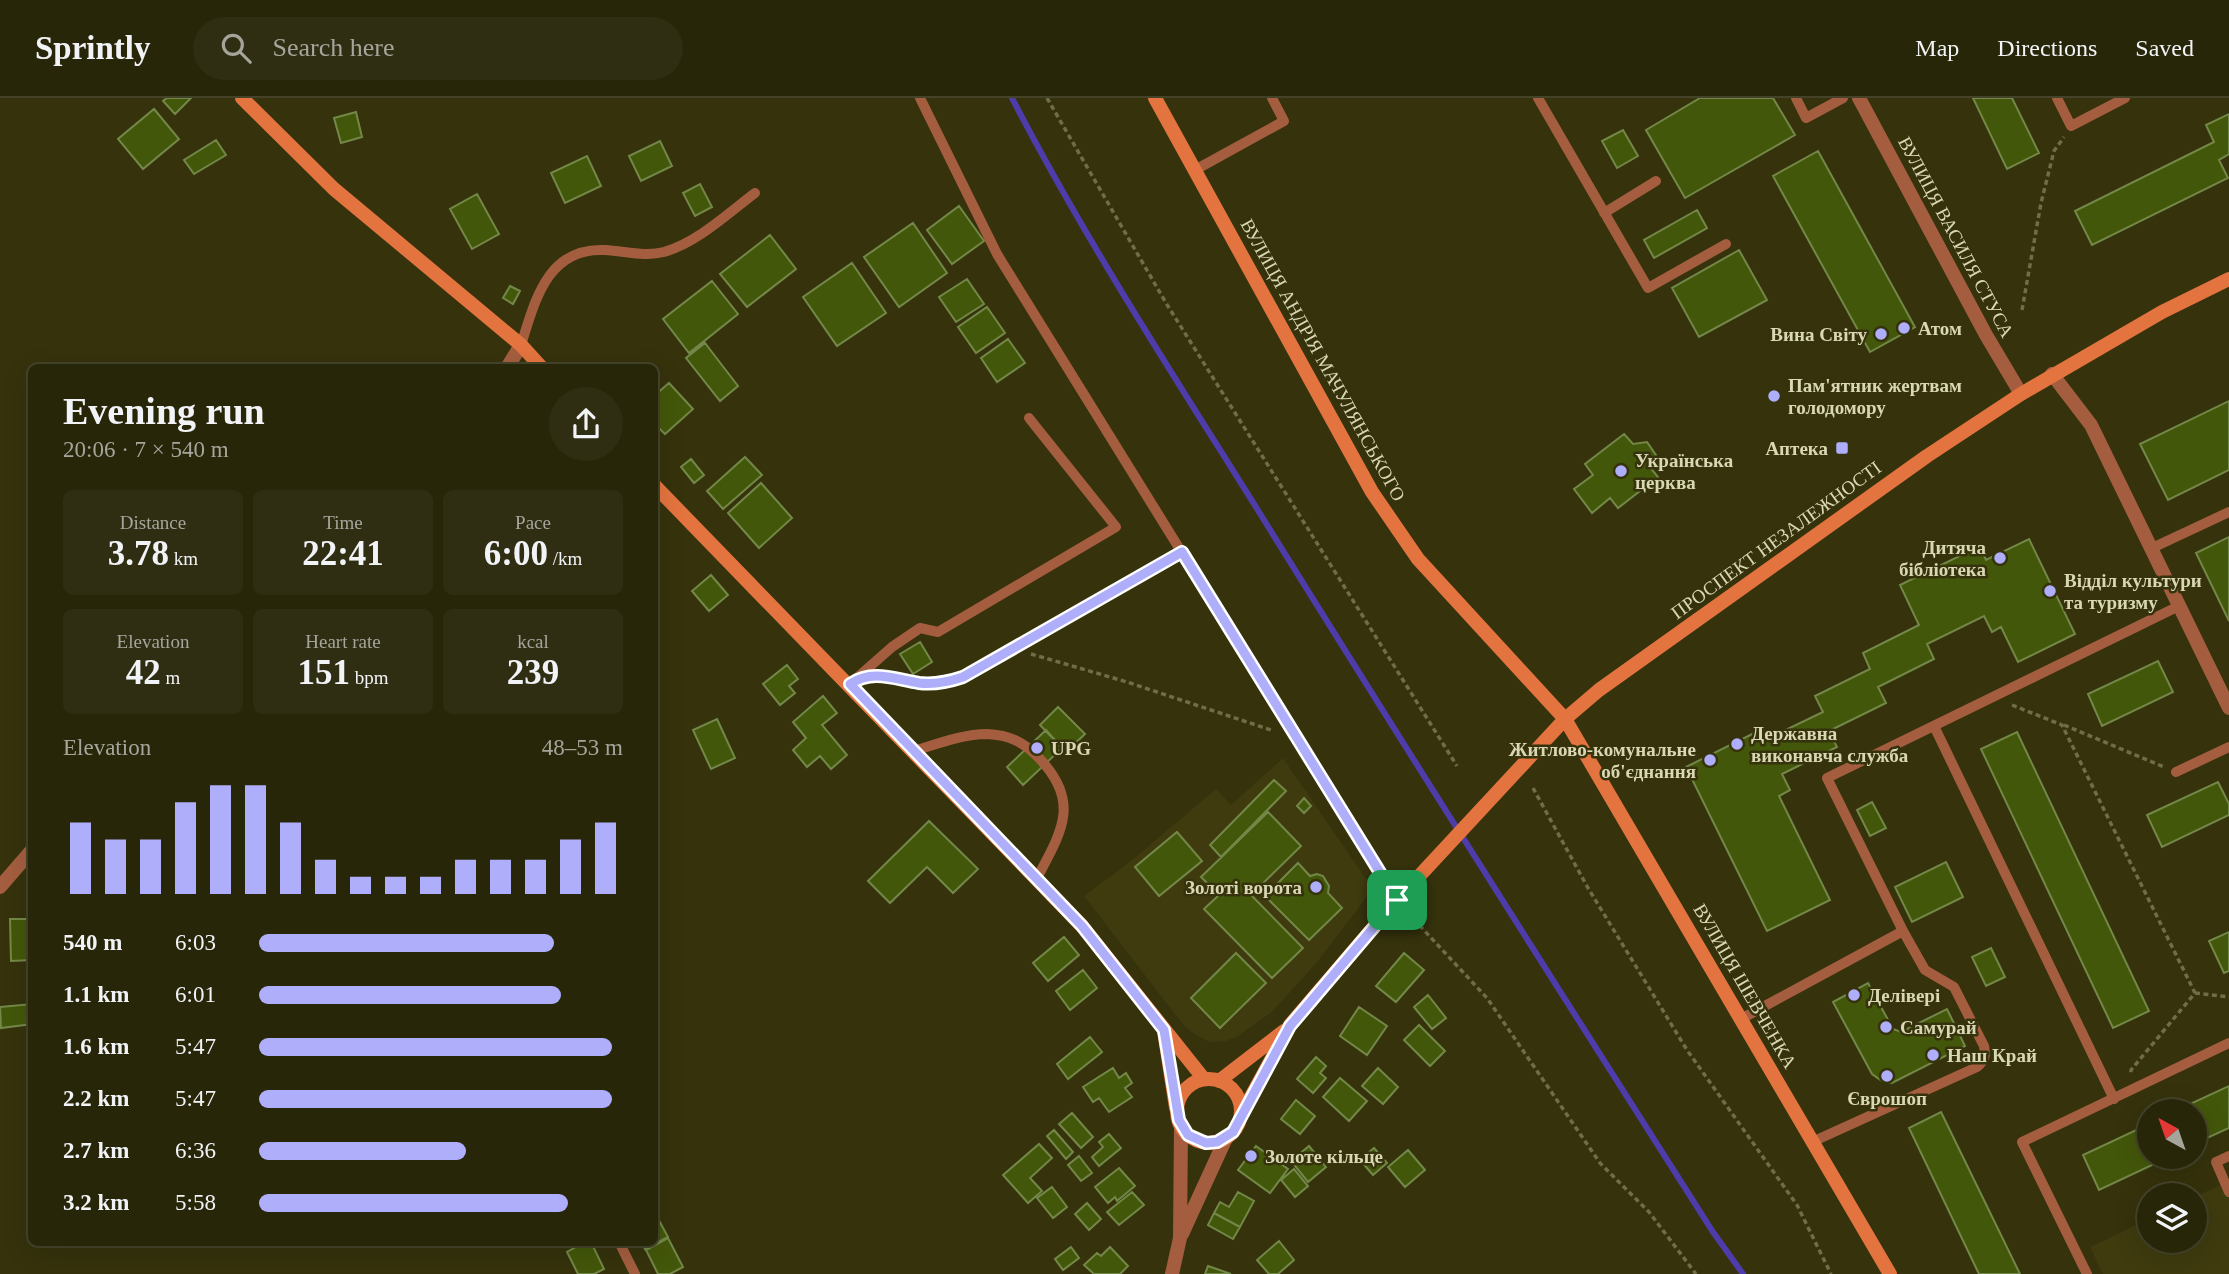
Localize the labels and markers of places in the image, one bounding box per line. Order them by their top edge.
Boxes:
place label: Атом [1918,318,1962,339]
marker: Атом [1896,320,1912,336]
place label: Вина Світу [1770,324,1867,345]
marker: Вина Світу [1873,326,1889,342]
place label: Пам'ятник жертвам голодомору [1788,375,1962,418]
marker: Пам'ятник жертвам голодомору [1766,388,1782,404]
place label: Аптека [1765,438,1828,459]
marker: Аптека [1834,440,1850,456]
place label: Українська церква [1635,450,1734,493]
marker: Українська церква [1613,463,1629,479]
place label: Дитяча бібліотека [1899,537,1986,580]
marker: Дитяча бібліотека [1992,550,2008,566]
place label: Відділ культури та туризму [2064,570,2202,613]
marker: Відділ культури та туризму [2042,583,2058,599]
place label: Державна виконавча служба [1751,723,1909,766]
marker: Державна виконавча служба [1729,736,1745,752]
place label: UPG [1051,738,1091,759]
place label: Житлово-комунальне об'єднання [1509,739,1696,782]
marker: UPG [1029,740,1045,756]
marker: Житлово-комунальне об'єднання [1702,752,1718,768]
pin [1367,870,1427,930]
place label: Золоті ворота [1185,877,1302,898]
marker: Золоті ворота [1308,879,1324,895]
place label: Делівері [1868,985,1940,1006]
marker: Делівері [1846,987,1862,1003]
place label: Самурай [1900,1017,1977,1038]
marker: Самурай [1878,1019,1894,1035]
place label: Наш Край [1947,1045,2037,1066]
marker: Наш Край [1925,1047,1941,1063]
marker: Єврошоп [1879,1068,1895,1084]
place label: Єврошоп [1847,1088,1927,1109]
place label: Золоте кільце [1265,1146,1383,1167]
marker: Золоте кільце [1243,1148,1259,1164]

